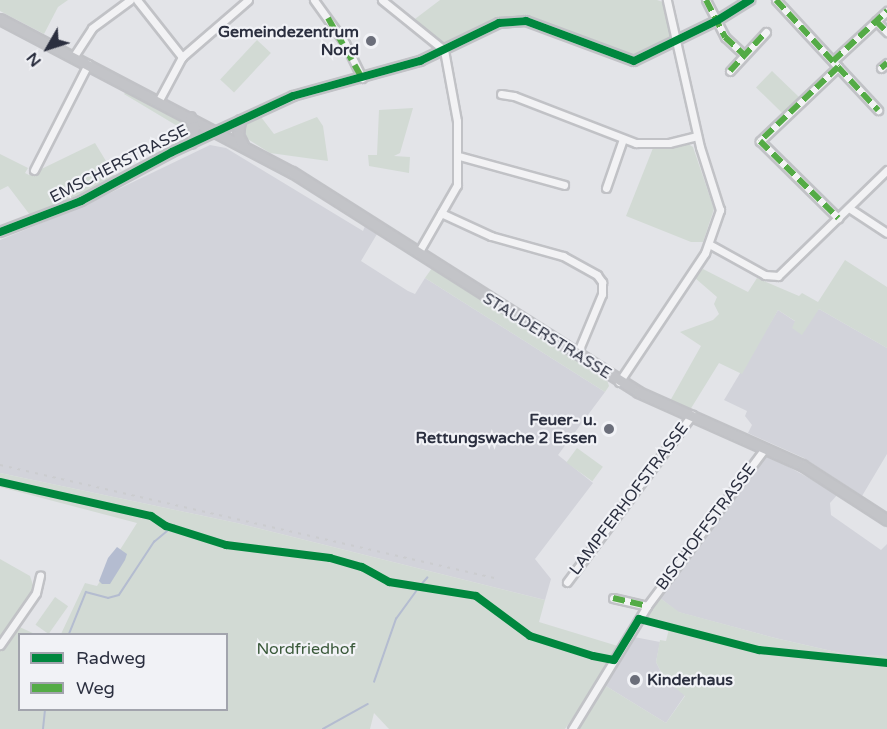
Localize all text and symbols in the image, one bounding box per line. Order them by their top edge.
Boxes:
north arrow [18,18,78,78]
place label: Gemeindezentrum Nord [218,22,359,60]
marker: Gemeindezentrum Nord [364,34,378,48]
text: N [22,48,46,71]
street label: EMSCHERSTRASSE [47,121,191,207]
street label: STAUDERSTRASSE [479,289,615,383]
place label: Feuer- u. Rettungswache 2 Essen [416,410,597,448]
street label: LAMPFERHOFSTRASSE [566,419,692,579]
marker: Feuer- u. Rettungswache 2 Essen [602,422,616,436]
street label: BISCHOFFSTRASSE [652,460,760,594]
legend [18,633,228,711]
park label: Nordfriedhof [256,639,356,659]
text: Radweg [76,647,146,669]
place label: Kinderhaus [647,670,733,690]
marker: Kinderhaus [628,673,642,687]
text: Weg [76,677,115,699]

